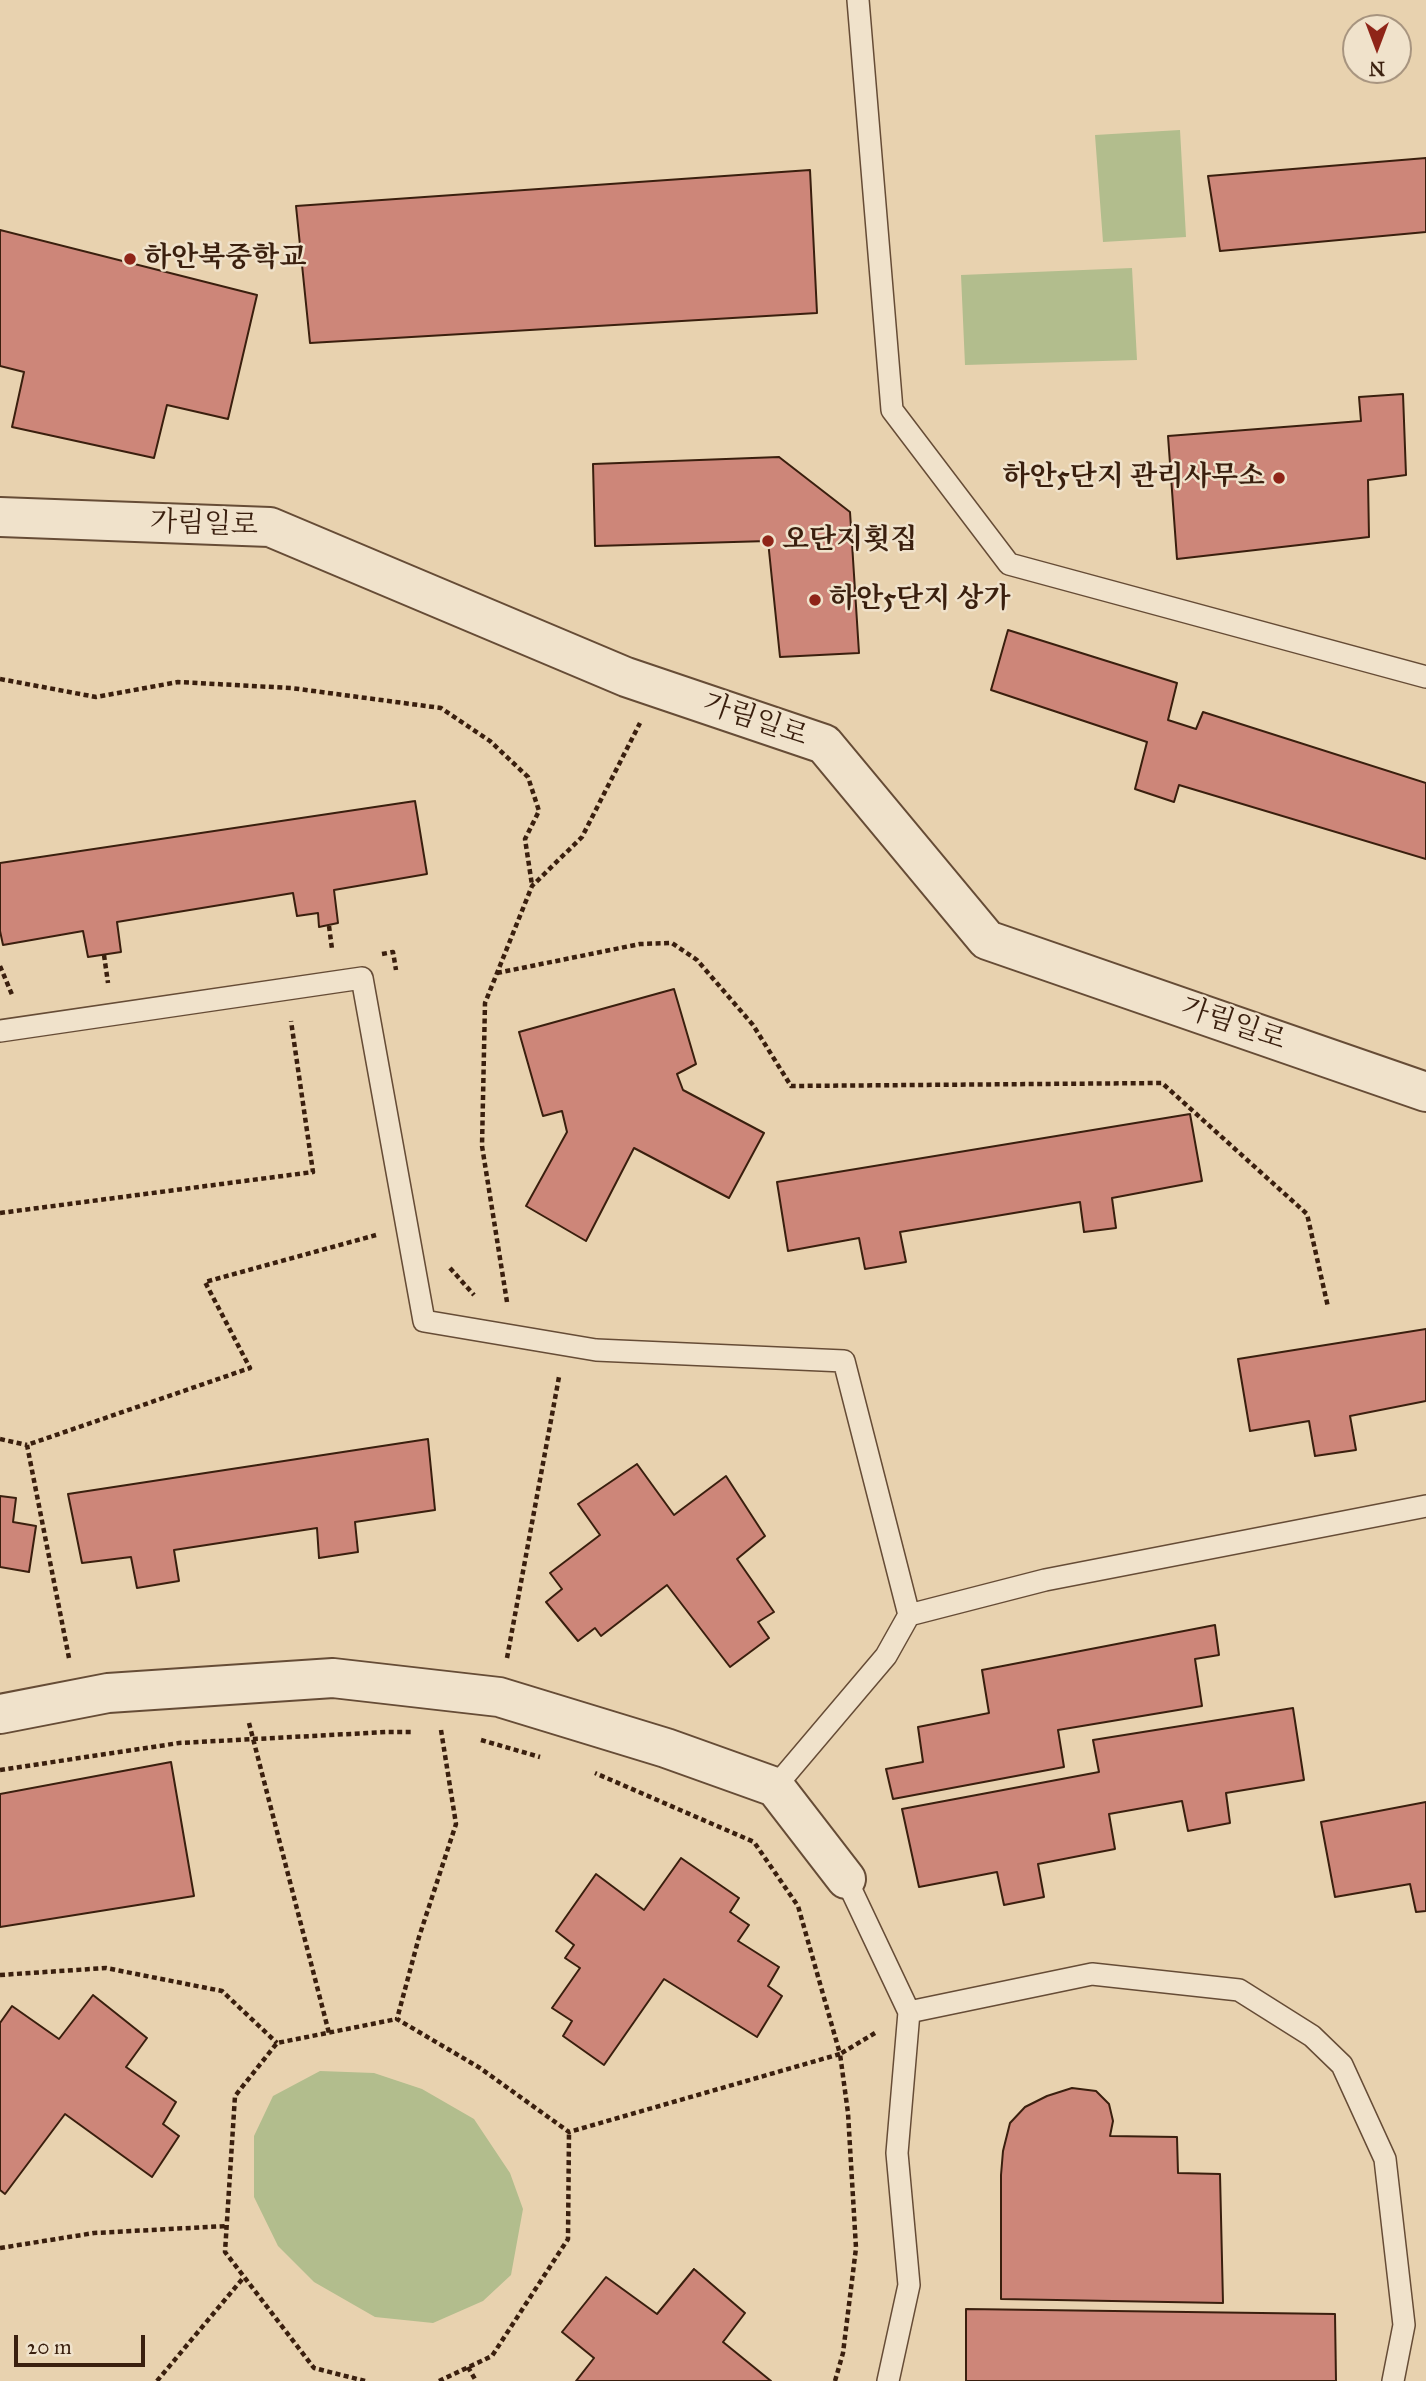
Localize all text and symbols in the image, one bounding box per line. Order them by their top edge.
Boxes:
north arrow [1342,14,1412,84]
text: N [1369,57,1385,80]
place label: 하안북중학교 [144,242,306,276]
marker: 하안북중학교 [122,251,138,267]
place label: 하안5단지 관리사무소 [1003,461,1265,495]
marker: 하안5단지 관리사무소 [1271,470,1287,486]
street label: 가림일로 [149,506,259,544]
place label: 오단지횟집 [782,524,917,558]
marker: 오단지횟집 [760,533,776,549]
place label: 하안5단지 상가 [829,583,1010,617]
marker: 하안5단지 상가 [807,592,823,608]
street label: 가림일로 [698,688,812,754]
street label: 가림일로 [1176,992,1290,1058]
scale bar [18,2322,149,2366]
text: 20 m [27,2334,72,2360]

